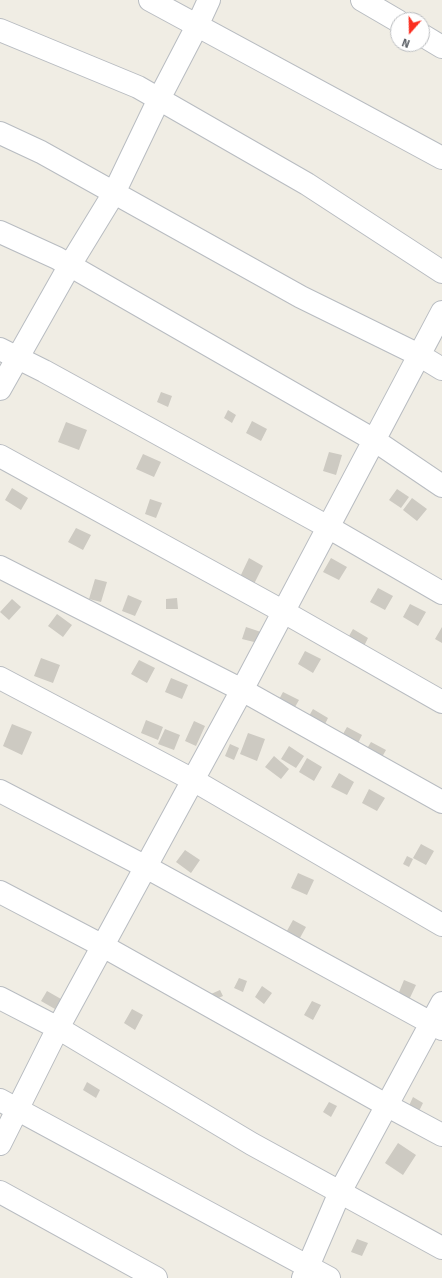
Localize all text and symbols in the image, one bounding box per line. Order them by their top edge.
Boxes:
north arrow [390,12,430,52]
text: N [400,35,412,50]

